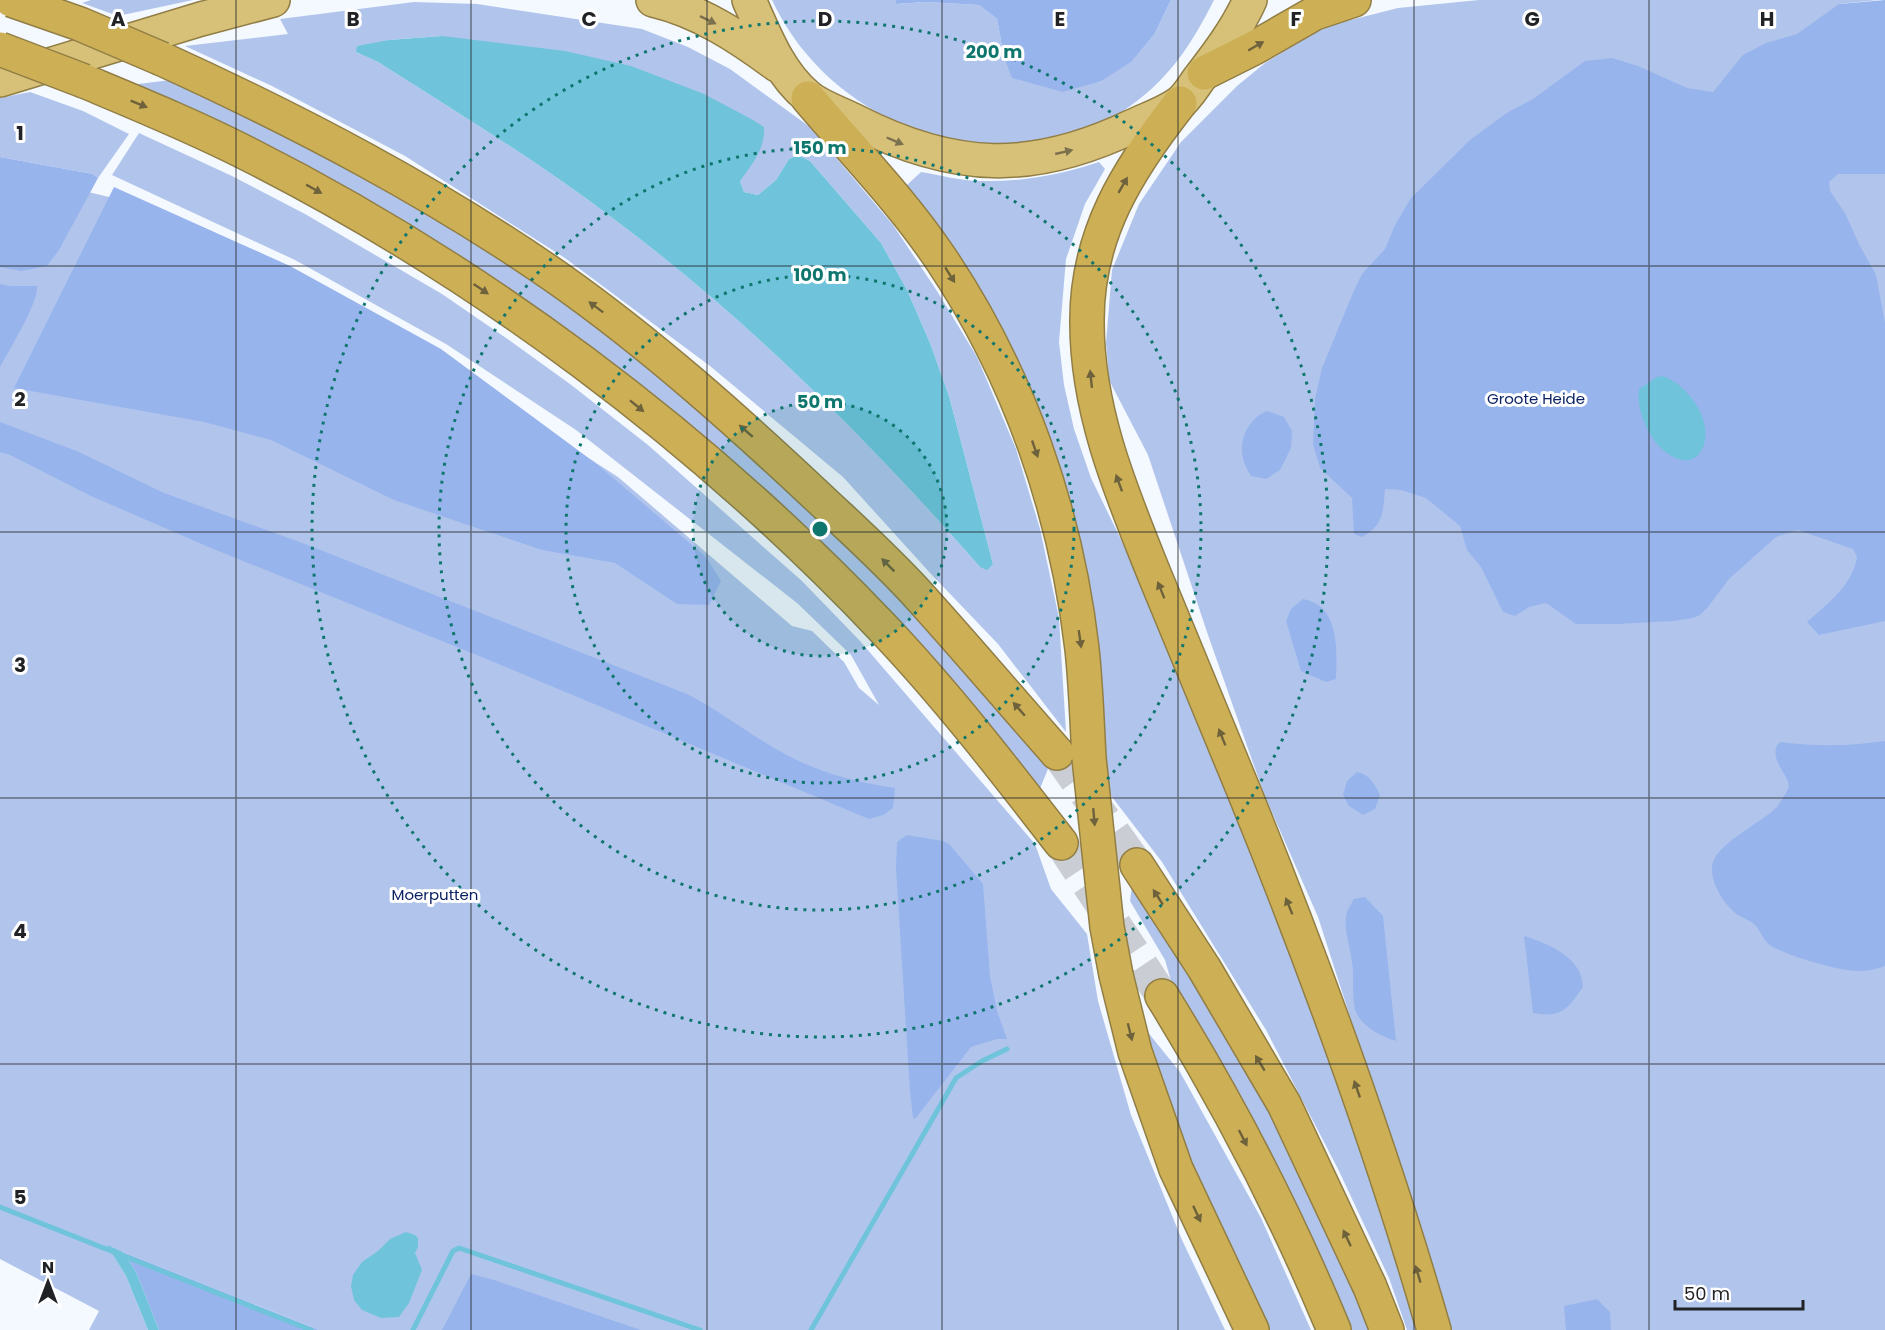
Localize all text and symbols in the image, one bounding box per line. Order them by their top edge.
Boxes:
text: A [111,5,126,33]
text: B [346,5,360,33]
text: C [581,5,597,33]
text: D [818,5,832,33]
text: E [1055,5,1065,33]
text: F [1291,5,1302,33]
text: G [1524,5,1540,33]
text: H [1760,5,1774,33]
one-way arrow [699,16,716,25]
text: 200 m [966,39,1022,64]
one-way arrow [1248,41,1265,51]
one-way arrow [130,99,148,109]
text: 1 [16,119,24,147]
text: 150 m [793,135,847,160]
one-way arrow [887,136,904,145]
one-way arrow [1055,147,1074,156]
one-way arrow [1118,176,1128,193]
one-way arrow [305,184,322,194]
text: 100 m [793,262,847,287]
one-way arrow [945,266,956,283]
one-way arrow [473,284,489,295]
one-way arrow [588,301,604,313]
one-way arrow [1086,369,1096,388]
text: 2 [14,385,26,413]
park label: Groote Heide [1487,388,1585,409]
text: 50 m [797,389,843,414]
one-way arrow [630,399,645,411]
one-way arrow [739,424,754,438]
one-way arrow [1031,441,1041,459]
one-way arrow [1114,474,1123,492]
centre of rings [810,519,830,539]
one-way arrow [881,557,895,572]
one-way arrow [1156,581,1165,599]
one-way arrow [1076,629,1085,648]
text: 3 [14,651,26,679]
one-way arrow [1013,702,1026,717]
one-way arrow [1217,728,1227,746]
one-way arrow [1089,807,1099,826]
park label: Moerputten [392,884,478,905]
one-way arrow [1153,889,1164,905]
one-way arrow [1284,896,1294,914]
text: 4 [13,917,27,945]
one-way arrow [1126,1023,1136,1041]
one-way arrow [1255,1055,1266,1071]
one-way arrow [1351,1079,1361,1097]
one-way arrow [1239,1129,1248,1146]
text: 5 [14,1183,27,1211]
one-way arrow [1193,1206,1202,1223]
one-way arrow [1342,1228,1352,1246]
north arrow [18,1252,78,1312]
text: N [42,1256,54,1279]
one-way arrow [1413,1265,1422,1283]
scale bar [1675,1273,1802,1311]
text: 50 m [1684,1281,1730,1306]

